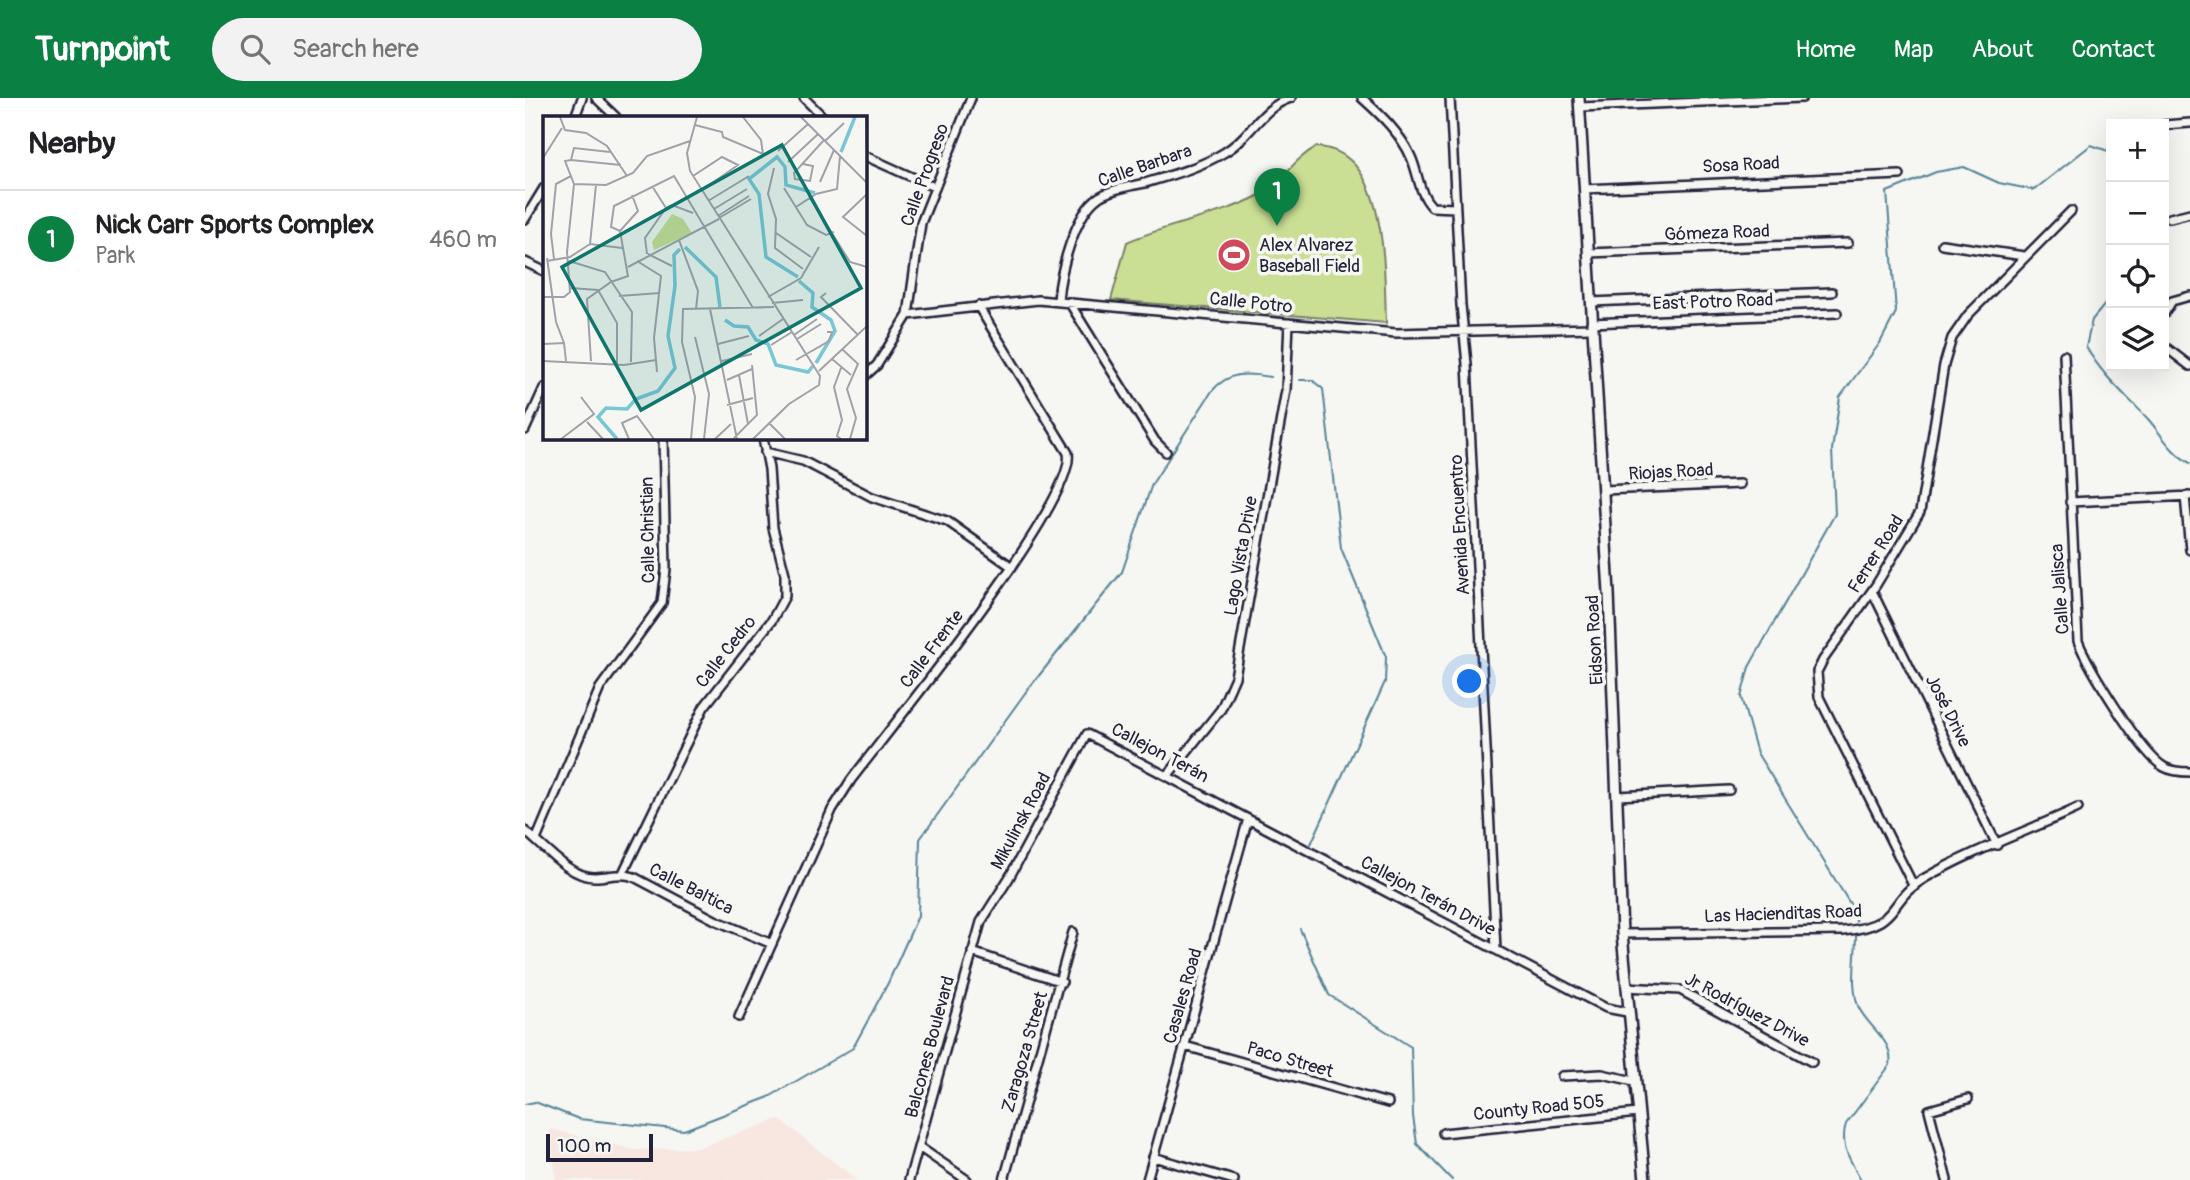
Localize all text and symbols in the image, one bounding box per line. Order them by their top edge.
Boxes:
search box [212,18,702,81]
text: Turnpoint [35,29,170,70]
icon: search [236,30,274,68]
text: Search here [292,33,419,65]
text: Home [1795,35,1856,64]
text: Map [1894,35,1934,64]
text: About [1972,35,2034,64]
text: Contact [2072,35,2155,64]
inset map [543,116,866,439]
map controls [2106,119,2169,371]
button: + [2106,119,2169,182]
street label: Calle Progreso [896,120,954,230]
text: Nearby [28,125,115,162]
street label: Calle Barbara [1095,139,1195,193]
street label: Sosa Road [1702,151,1780,179]
pin: 1 [1254,168,1300,226]
button: − [2106,182,2169,245]
text: Nick Carr Sports Complex [95,209,374,241]
street label: Gómeza Road [1664,220,1770,246]
text: 1 [47,225,56,254]
text: 460 m [429,225,497,254]
place label: Alex Alvarez Baseball Field [1259,234,1360,278]
sports icon: Alex Alvarez Baseball Field [1215,236,1253,274]
text: Park [95,241,135,270]
button: locate [2106,245,2169,308]
street label: Calle Potro [1208,287,1294,319]
street label: East Potro Road [1652,288,1774,316]
button: layers [2106,308,2169,371]
street label: Avenida Encuentro [1445,454,1475,596]
street label: Riojas Road [1628,458,1714,486]
street label: Calle Christian [636,477,660,583]
street label: Lago Vista Drive [1219,494,1263,618]
street label: Ferrer Road [1843,511,1909,597]
street label: Calle Jalisca [2045,543,2075,635]
street label: Eidson Road [1581,594,1609,686]
street label: Calle Frente [895,605,969,693]
street label: Calle Cedro [691,611,762,693]
your location [1452,664,1486,698]
street label: José Drive [1920,671,1976,751]
street label: Callejon Terán [1107,718,1213,788]
street label: Mikulinsk Road [986,769,1056,873]
street label: Callejon Terán Drive [1356,851,1500,941]
street label: Calle Baltica [645,858,737,920]
street label: Las Hacienditas Road [1704,900,1862,928]
street label: Casales Road [1158,946,1208,1046]
street label: Jr Rodríguez Drive [1681,967,1813,1053]
street label: Balcones Boulevard [900,974,960,1120]
street label: Zaragoza Street [997,988,1053,1115]
street label: Paco Street [1244,1037,1337,1084]
street label: County Road 505 [1472,1090,1606,1126]
scale bar [546,1131,653,1163]
text: 100 m [557,1134,611,1158]

